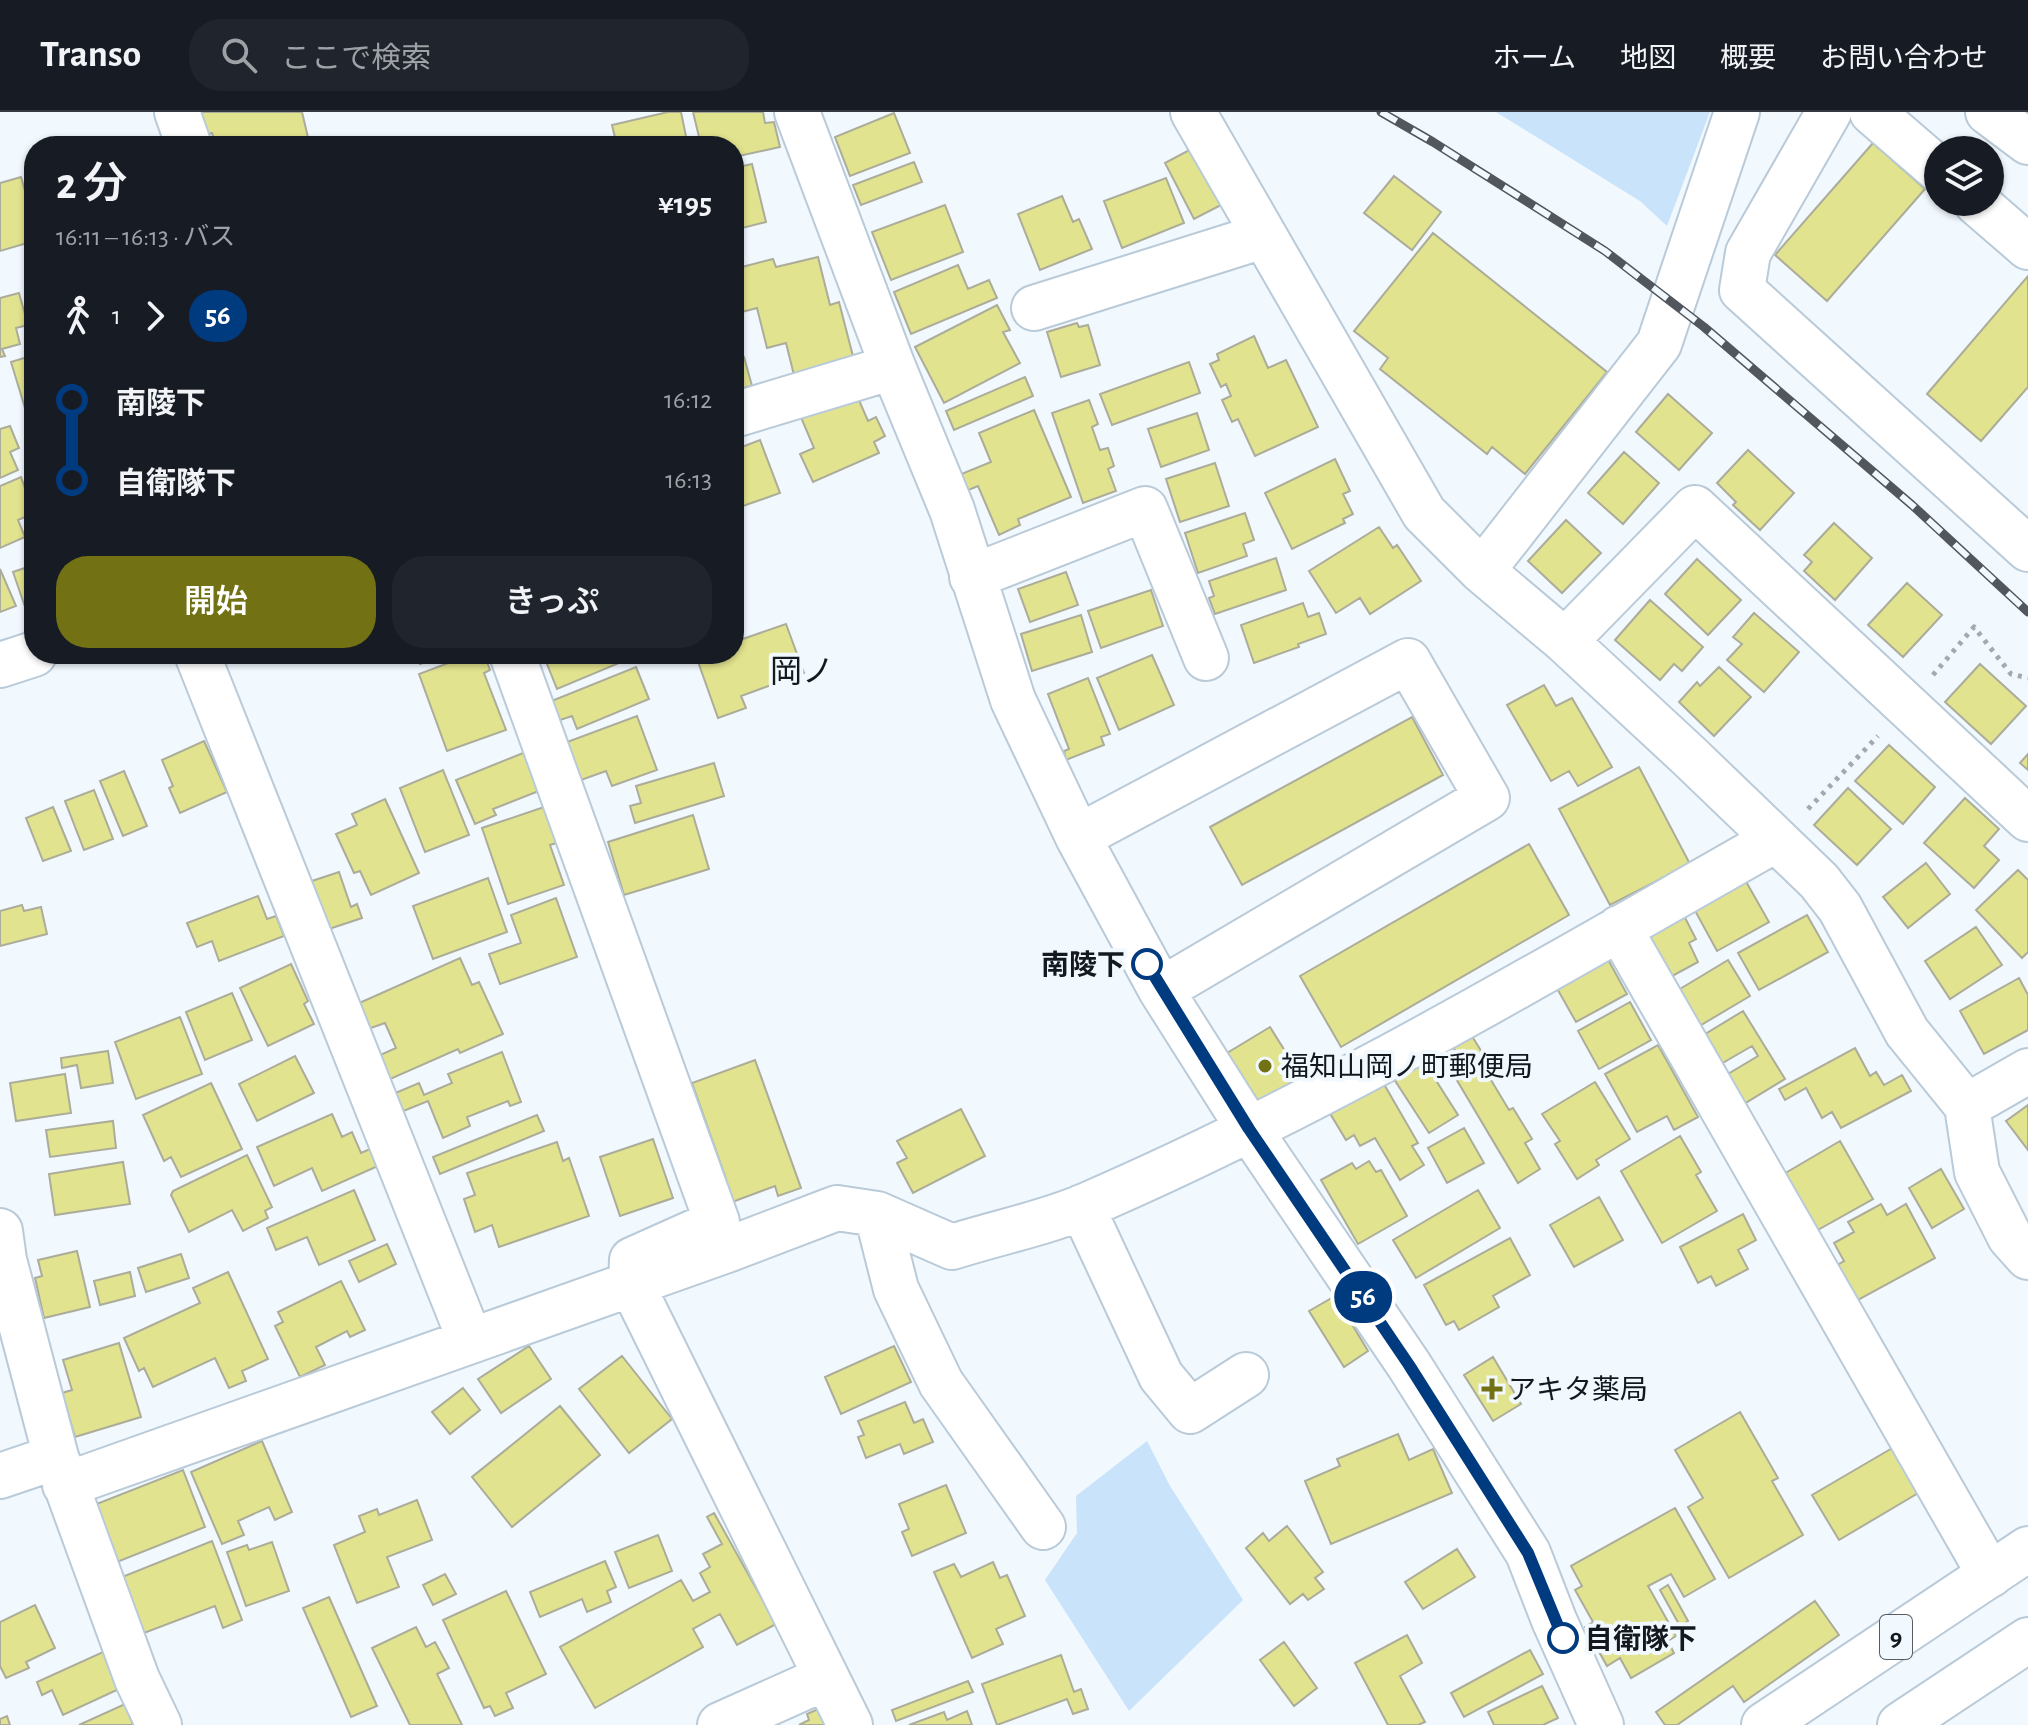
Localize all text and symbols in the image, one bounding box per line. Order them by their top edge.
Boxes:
search box [189,19,749,91]
icon: search [217,33,261,77]
text: Transo [40,36,141,74]
text: ここで検索 [281,44,431,74]
text: ホーム [1493,45,1576,73]
text: 地図 [1620,45,1676,73]
text: 概要 [1720,45,1776,73]
text: お問い合わせ [1820,45,1988,73]
map controls [1924,136,2004,216]
button: layers [1924,136,2004,216]
text: 2 分 [56,163,127,207]
text: ¥195 [658,189,712,219]
text: 16:11 – 16:13 · バス [56,224,235,250]
icon: walk [56,294,100,338]
icon: forward [133,294,177,338]
text: 56 [205,302,231,330]
text: 1 [112,303,121,329]
text: 16:12 [664,387,712,413]
text: 南陵下 [116,389,206,419]
text: 16:13 [665,467,712,493]
text: 自衛隊下 [116,469,236,499]
button: 開始 [56,556,376,648]
button: きっぷ [392,556,712,648]
district label: 岡ノ [770,656,834,688]
marker: 南陵下 [1132,949,1162,979]
place label: 南陵下 [1041,950,1125,980]
place label: 福知山岡ノ町郵便局 [1281,1052,1533,1082]
marker: 福知山岡ノ町郵便局 [1256,1057,1274,1075]
line badge: 56 [1327,1271,1399,1323]
text: 56 [1350,1283,1376,1311]
place label: アキタ薬局 [1508,1375,1648,1405]
marker: アキタ薬局 [1483,1380,1501,1398]
road number: 9 [1880,1615,1912,1659]
marker: 自衛隊下 [1548,1623,1578,1653]
place label: 自衛隊下 [1585,1624,1697,1654]

